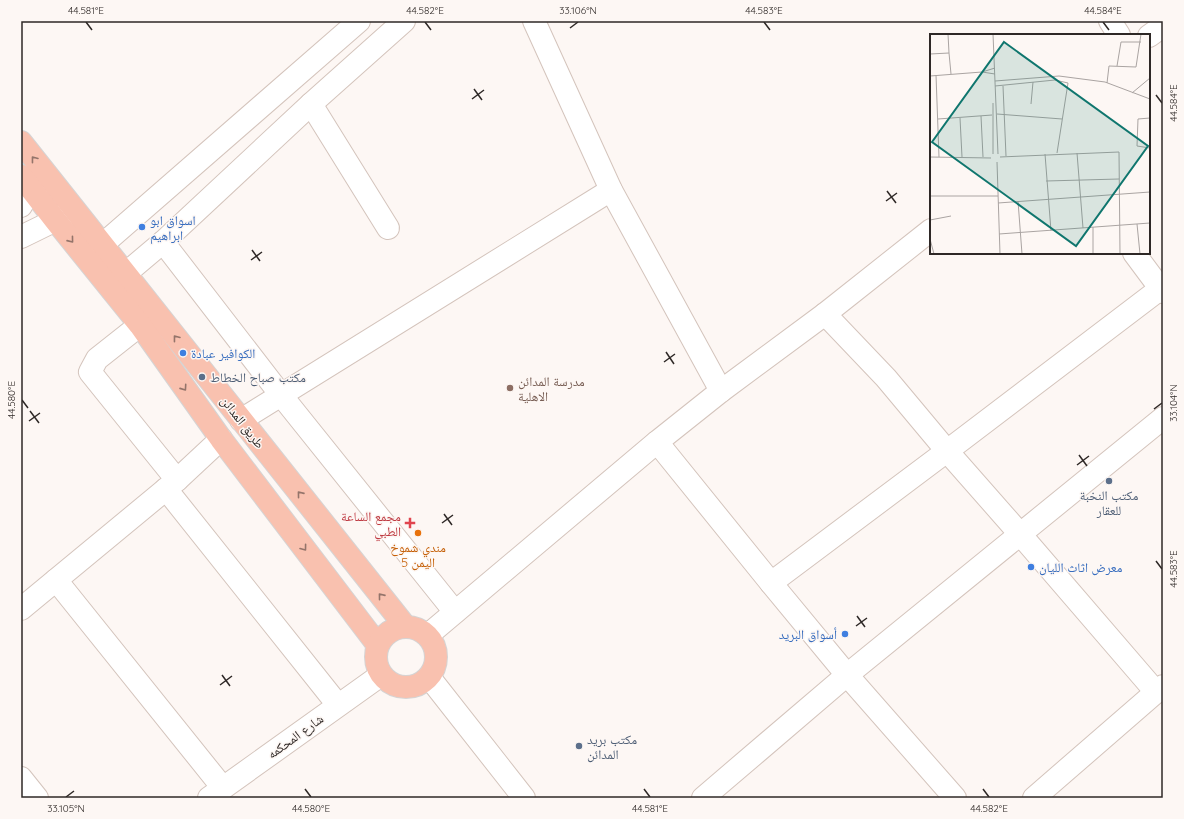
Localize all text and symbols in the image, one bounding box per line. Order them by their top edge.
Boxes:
text: 44.581°E [68,4,104,17]
text: 44.582°E [406,4,444,17]
text: 33.106°N [559,4,597,17]
text: 44.583°E [745,4,783,17]
text: 44.584°E [1084,4,1122,17]
inset map [930,34,1150,254]
text: 44.584°E [1167,84,1180,122]
one-way arrow [32,156,39,163]
place label: اسواق ابو ابراهيم [150,212,196,244]
marker: اسواق ابو ابراهيم [137,222,147,232]
one-way arrow [66,236,73,243]
one-way arrow [173,335,180,342]
place label: الكوافير عبادة [191,345,255,362]
marker: الكوافير عبادة [178,348,188,358]
place label: مكتب صباح الخطاط [210,369,306,387]
marker: مكتب صباح الخطاط [197,372,207,382]
place label: مدرسة المدائن الاهلية [518,373,585,404]
text: 44.580°E [5,381,18,419]
one-way arrow [179,383,186,390]
marker: مدرسة المدائن الاهلية [505,383,515,393]
text: 33.104°N [1167,384,1180,422]
street label: طريق المدائن [217,393,268,452]
marker: مكتب النخبة للعقار [1104,476,1114,486]
place label: مكتب النخبة للعقار [1080,487,1138,519]
one-way arrow [298,492,305,499]
place label: مجمع الساعة الطبي [341,508,401,542]
marker: مجمع الساعة الطبي [404,517,416,529]
marker: مندي شموخ اليمن 5 [413,528,423,538]
place label: مندي شموخ اليمن 5 [390,539,446,571]
one-way arrow [299,543,306,550]
text: 44.583°E [1167,550,1180,588]
place label: معرض اثاث الليان [1039,559,1122,576]
marker: معرض اثاث الليان [1026,562,1036,572]
one-way arrow [379,593,386,600]
place label: أسواق البريد [779,626,837,643]
marker: أسواق البريد [840,629,850,639]
street label: شارع المحكمه [264,710,327,763]
place label: مكتب بريد المدائن [587,731,637,763]
marker: مكتب بريد المدائن [574,741,584,751]
text: 33.105°N [47,802,85,815]
text: 44.580°E [292,802,330,815]
text: 44.581°E [632,802,668,815]
text: 44.582°E [970,802,1008,815]

